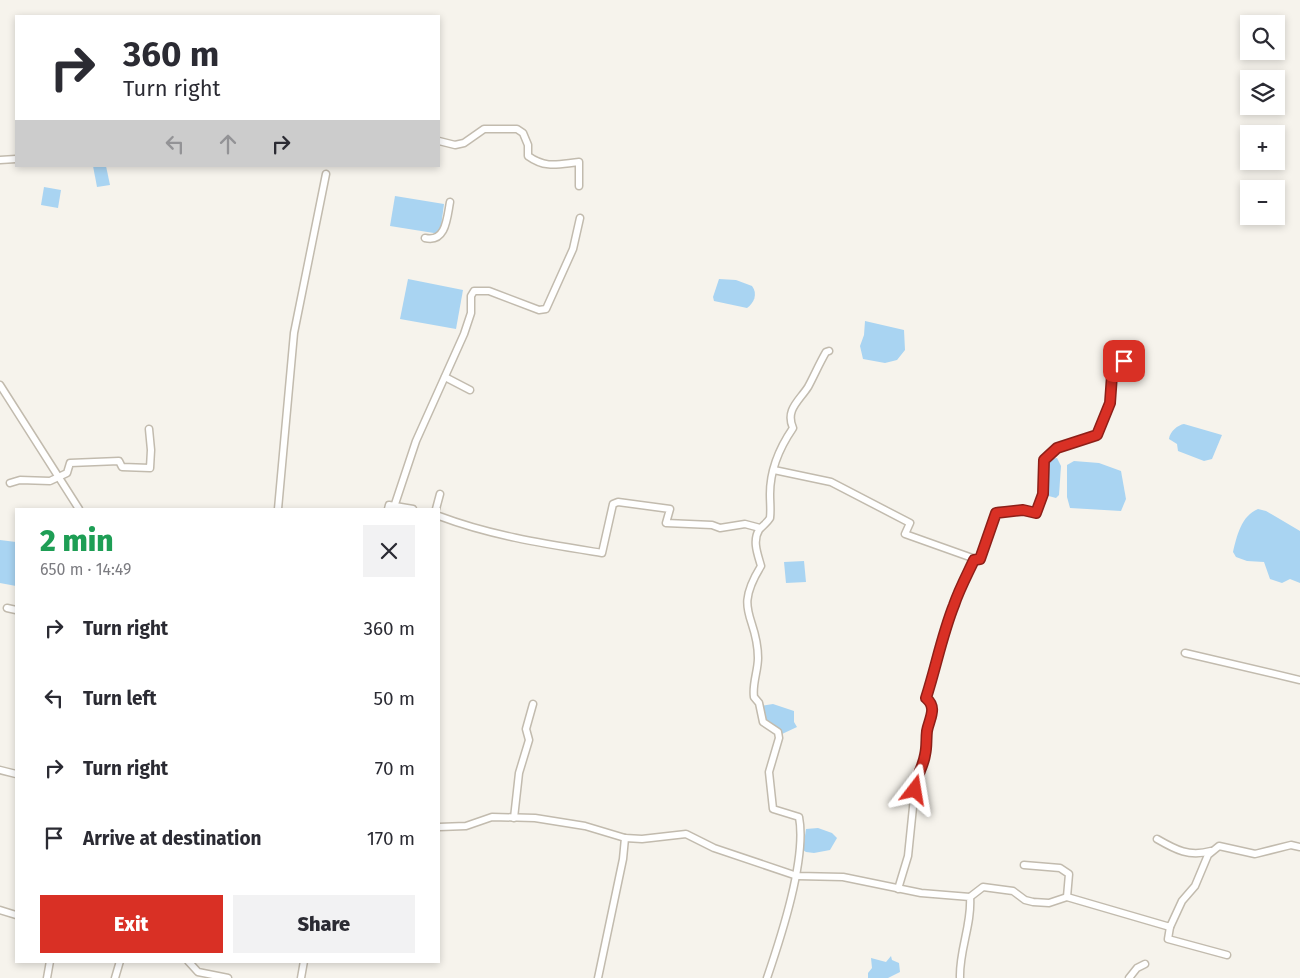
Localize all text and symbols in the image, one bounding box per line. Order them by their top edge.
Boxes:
map controls [1240,15,1285,225]
button: search [1240,15,1285,60]
text: 360 m [123,33,219,75]
icon: right [40,35,105,100]
button: layers [1240,70,1285,115]
text: Turn right [123,75,220,102]
button: + [1240,125,1285,170]
icon: left [161,130,189,158]
icon: ahead [214,130,242,158]
icon: right [267,130,295,158]
button: − [1240,180,1285,225]
pin [1103,340,1145,382]
icon: arrive [1110,347,1138,375]
text: 2 min [40,523,113,559]
button: close [363,525,415,577]
text: 650 m · 14:49 [40,560,131,579]
icon: right [40,614,68,642]
text: Turn right [83,617,168,640]
text: 360 m [363,617,415,640]
icon: left [40,684,68,712]
text: Turn left [83,687,157,710]
text: 50 m [374,687,415,710]
icon: right [40,754,68,782]
text: Turn right [83,757,168,780]
text: 70 m [375,757,415,780]
position arrow [888,763,940,815]
icon: arrive [40,824,68,852]
text: Arrive at destination [83,827,262,850]
text: 170 m [367,827,415,850]
button: Exit [40,895,223,953]
button: Share [233,895,415,953]

